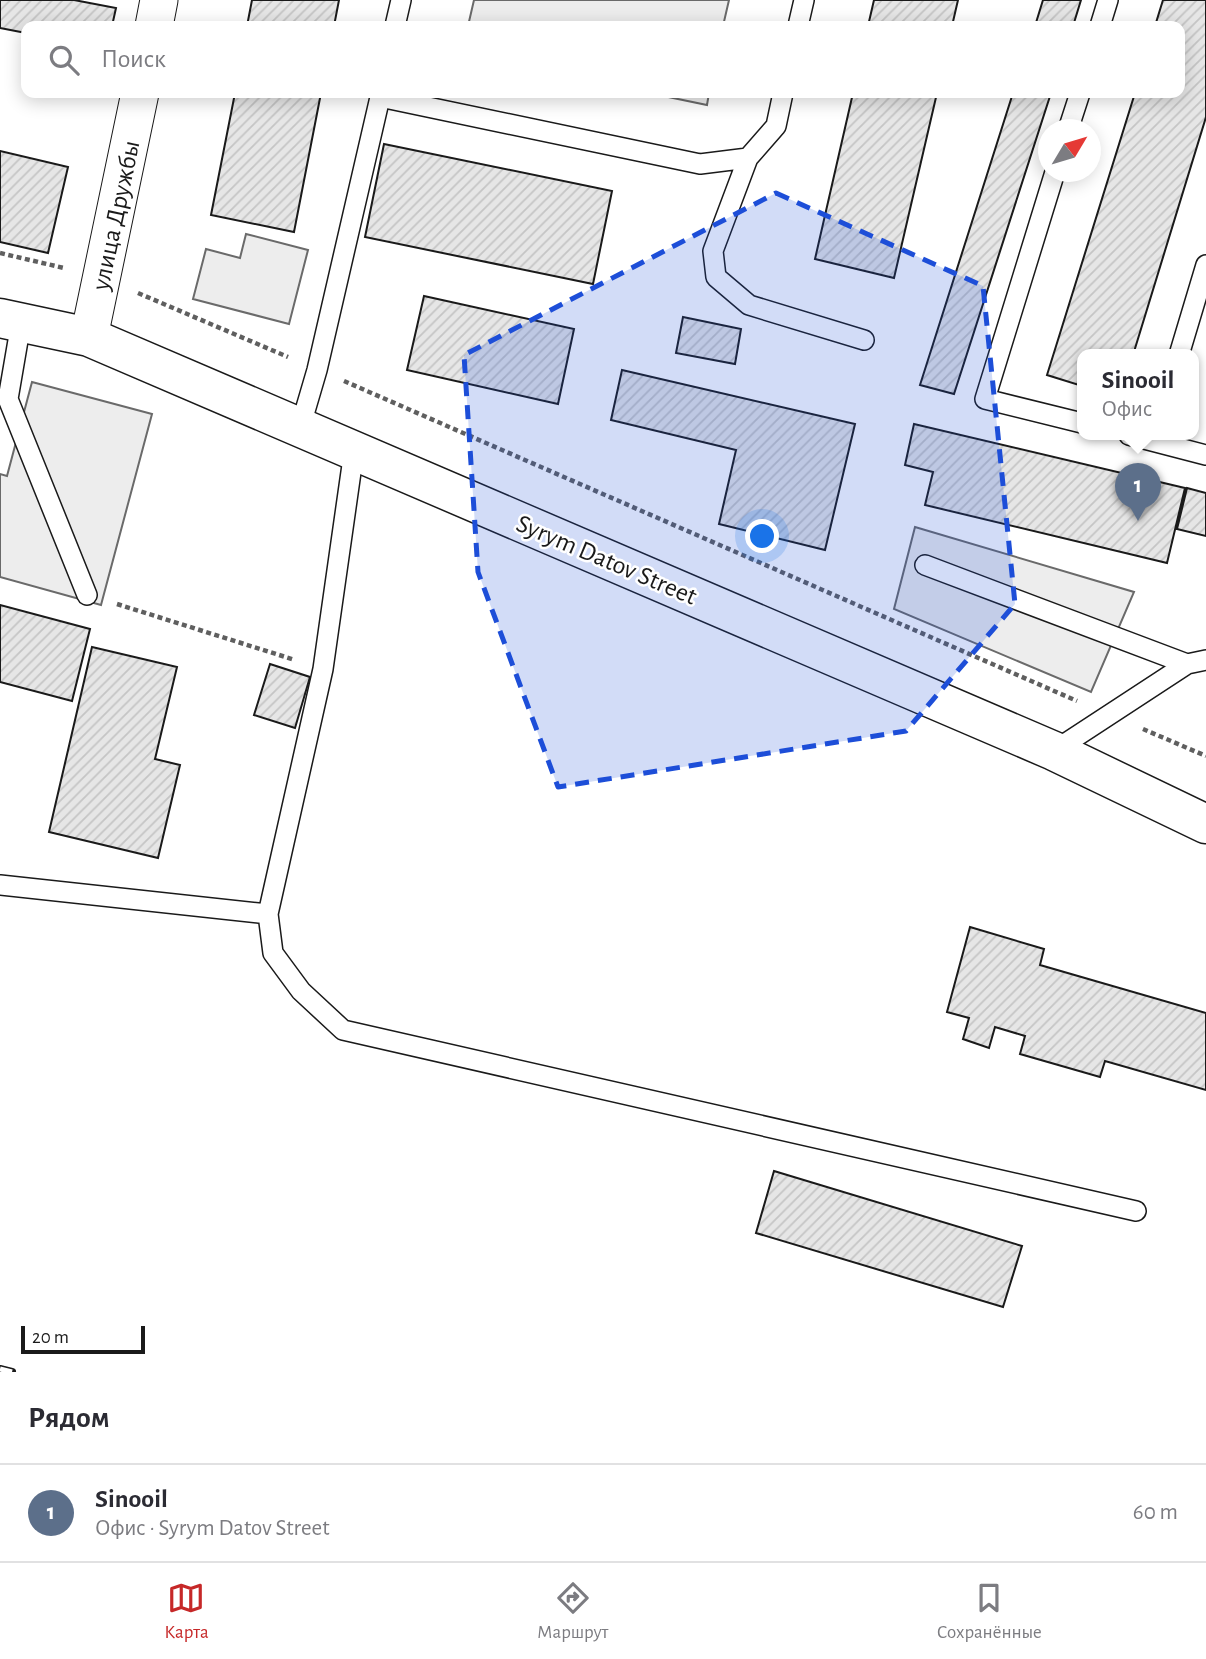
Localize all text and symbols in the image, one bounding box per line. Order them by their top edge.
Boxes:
search box [21,21,1185,98]
icon: search [45,41,83,79]
text: Поиск [101,46,166,72]
north arrow [1038,119,1101,182]
street label: улица Дружбы [87,138,145,294]
popup [1077,349,1199,440]
text: Sinooil [1102,367,1174,393]
text: Офис [1102,398,1152,421]
pin: 1 [1115,463,1161,521]
street label: Syrym Datov Street [513,510,701,610]
your location [745,519,779,553]
scale bar [21,1323,145,1355]
text: 20 m [32,1328,69,1347]
text: Рядом [28,1403,110,1433]
text: Sinooil [95,1486,168,1512]
text: 1 [47,1501,55,1524]
text: 60 m [1133,1501,1178,1524]
text: Офис · Syrym Datov Street [95,1517,330,1540]
tab: Карта [164,1579,209,1644]
tab: Маршрут [537,1579,608,1644]
tab: Сохранённые [937,1579,1042,1644]

